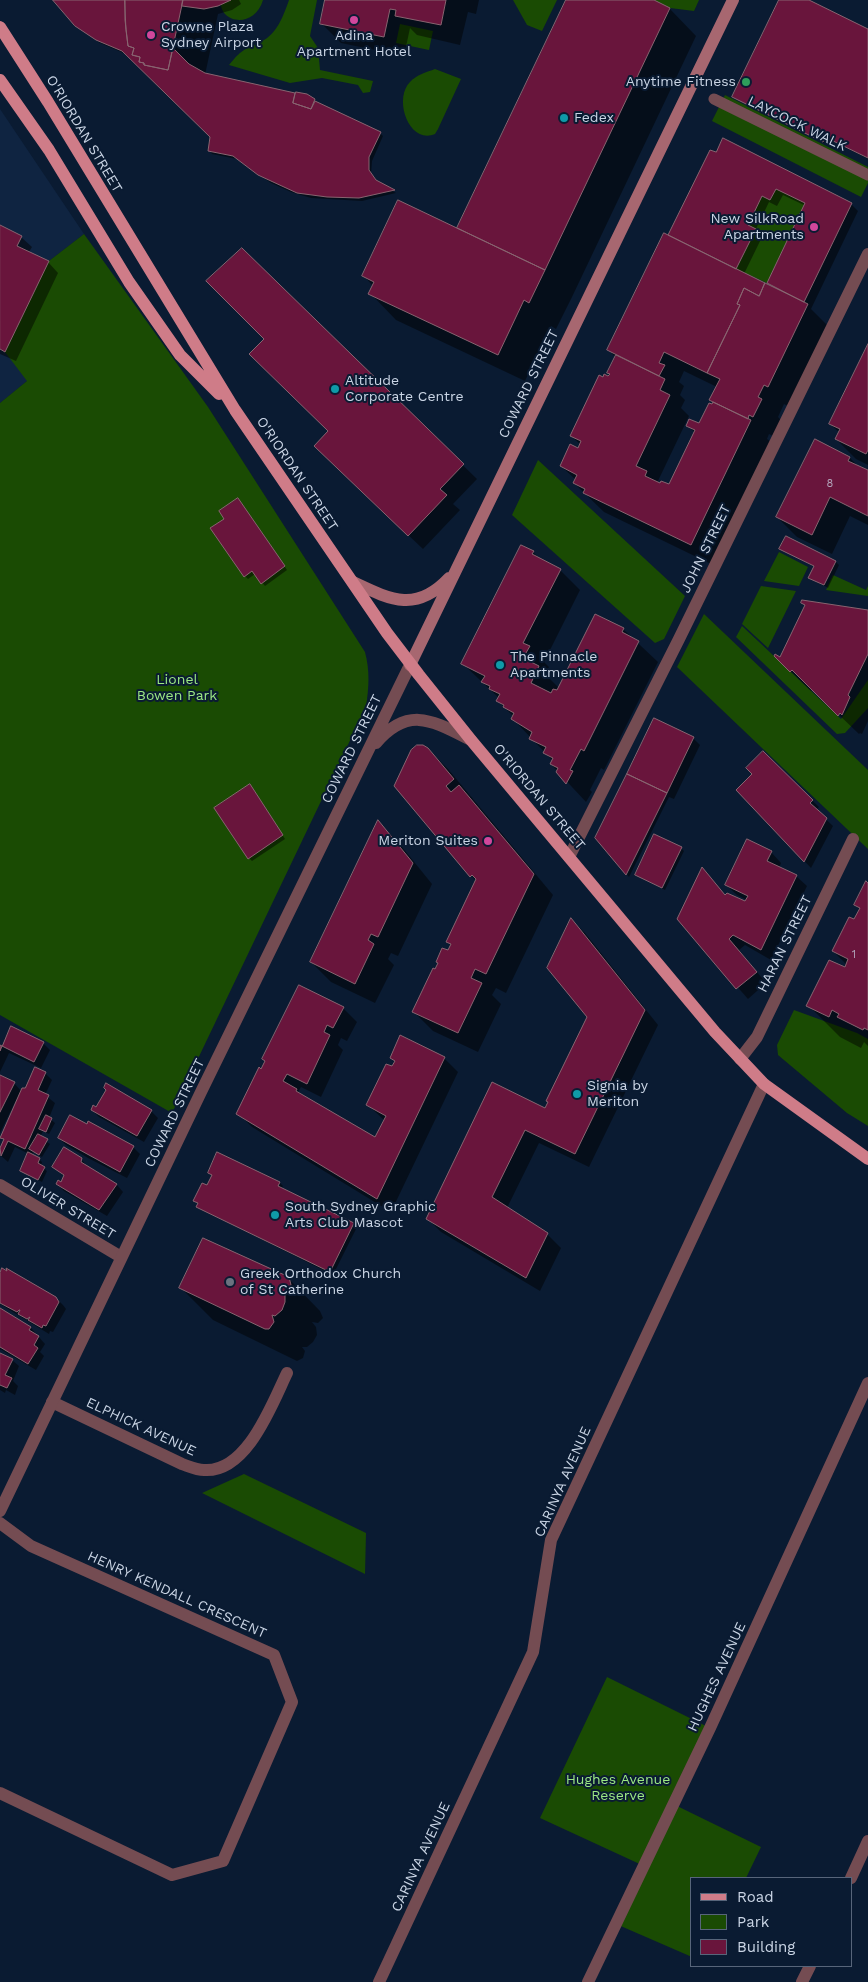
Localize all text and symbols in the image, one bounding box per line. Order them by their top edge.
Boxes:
marker: Adina Apartment Hotel [348,14,360,26]
place label: Crowne Plaza Sydney Airport [161,19,261,52]
place label: Adina Apartment Hotel [297,28,411,60]
marker: Crowne Plaza Sydney Airport [145,29,157,41]
street label: O'RIORDAN STREET [42,72,126,196]
place label: Anytime Fitness [626,74,736,90]
marker: Anytime Fitness [740,76,752,88]
street label: LAYCOCK WALK [745,93,849,155]
place label: Fedex [574,110,614,126]
marker: Fedex [558,112,570,124]
place label: New SilkRoad Apartments [710,211,804,243]
marker: New SilkRoad Apartments [808,221,820,233]
street label: COWARD STREET [495,327,563,441]
place label: Altitude Corporate Centre [345,373,463,406]
marker: Altitude Corporate Centre [329,383,341,395]
street label: O'RIORDAN STREET [253,414,341,534]
house number: 8 [827,477,833,491]
street label: JOHN STREET [677,502,735,596]
place label: The Pinnacle Apartments [510,649,597,682]
marker: The Pinnacle Apartments [494,659,506,671]
park label: Lionel Bowen Park [137,672,217,704]
street label: COWARD STREET [318,692,386,806]
street label: O'RIORDAN STREET [490,740,588,854]
place label: Meriton Suites [378,833,478,849]
marker: Meriton Suites [482,835,494,847]
street label: HARAN STREET [754,893,816,995]
house number: 1 [852,948,856,962]
street label: COWARD STREET [141,1056,209,1170]
place label: Signia by Meriton [587,1078,648,1110]
marker: Signia by Meriton [571,1088,583,1100]
street label: OLIVER STREET [18,1173,118,1243]
place label: South Sydney Graphic Arts Club Mascot [285,1199,436,1232]
marker: South Sydney Graphic Arts Club Mascot [269,1209,281,1221]
place label: Greek Orthodox Church of St Catherine [240,1266,401,1298]
marker: Greek Orthodox Church of St Catherine [224,1276,236,1288]
street label: ELPHICK AVENUE [83,1394,199,1460]
street label: CARINYA AVENUE [531,1424,595,1540]
street label: HENRY KENDALL CRESCENT [85,1548,269,1642]
street label: HUGHES AVENUE [684,1620,750,1734]
park label: Hughes Avenue Reserve [566,1772,670,1804]
street label: CARINYA AVENUE [388,1799,454,1915]
legend [690,1877,853,1967]
text: Road [737,1888,774,1906]
text: Park [737,1913,769,1931]
text: Building [737,1938,795,1956]

